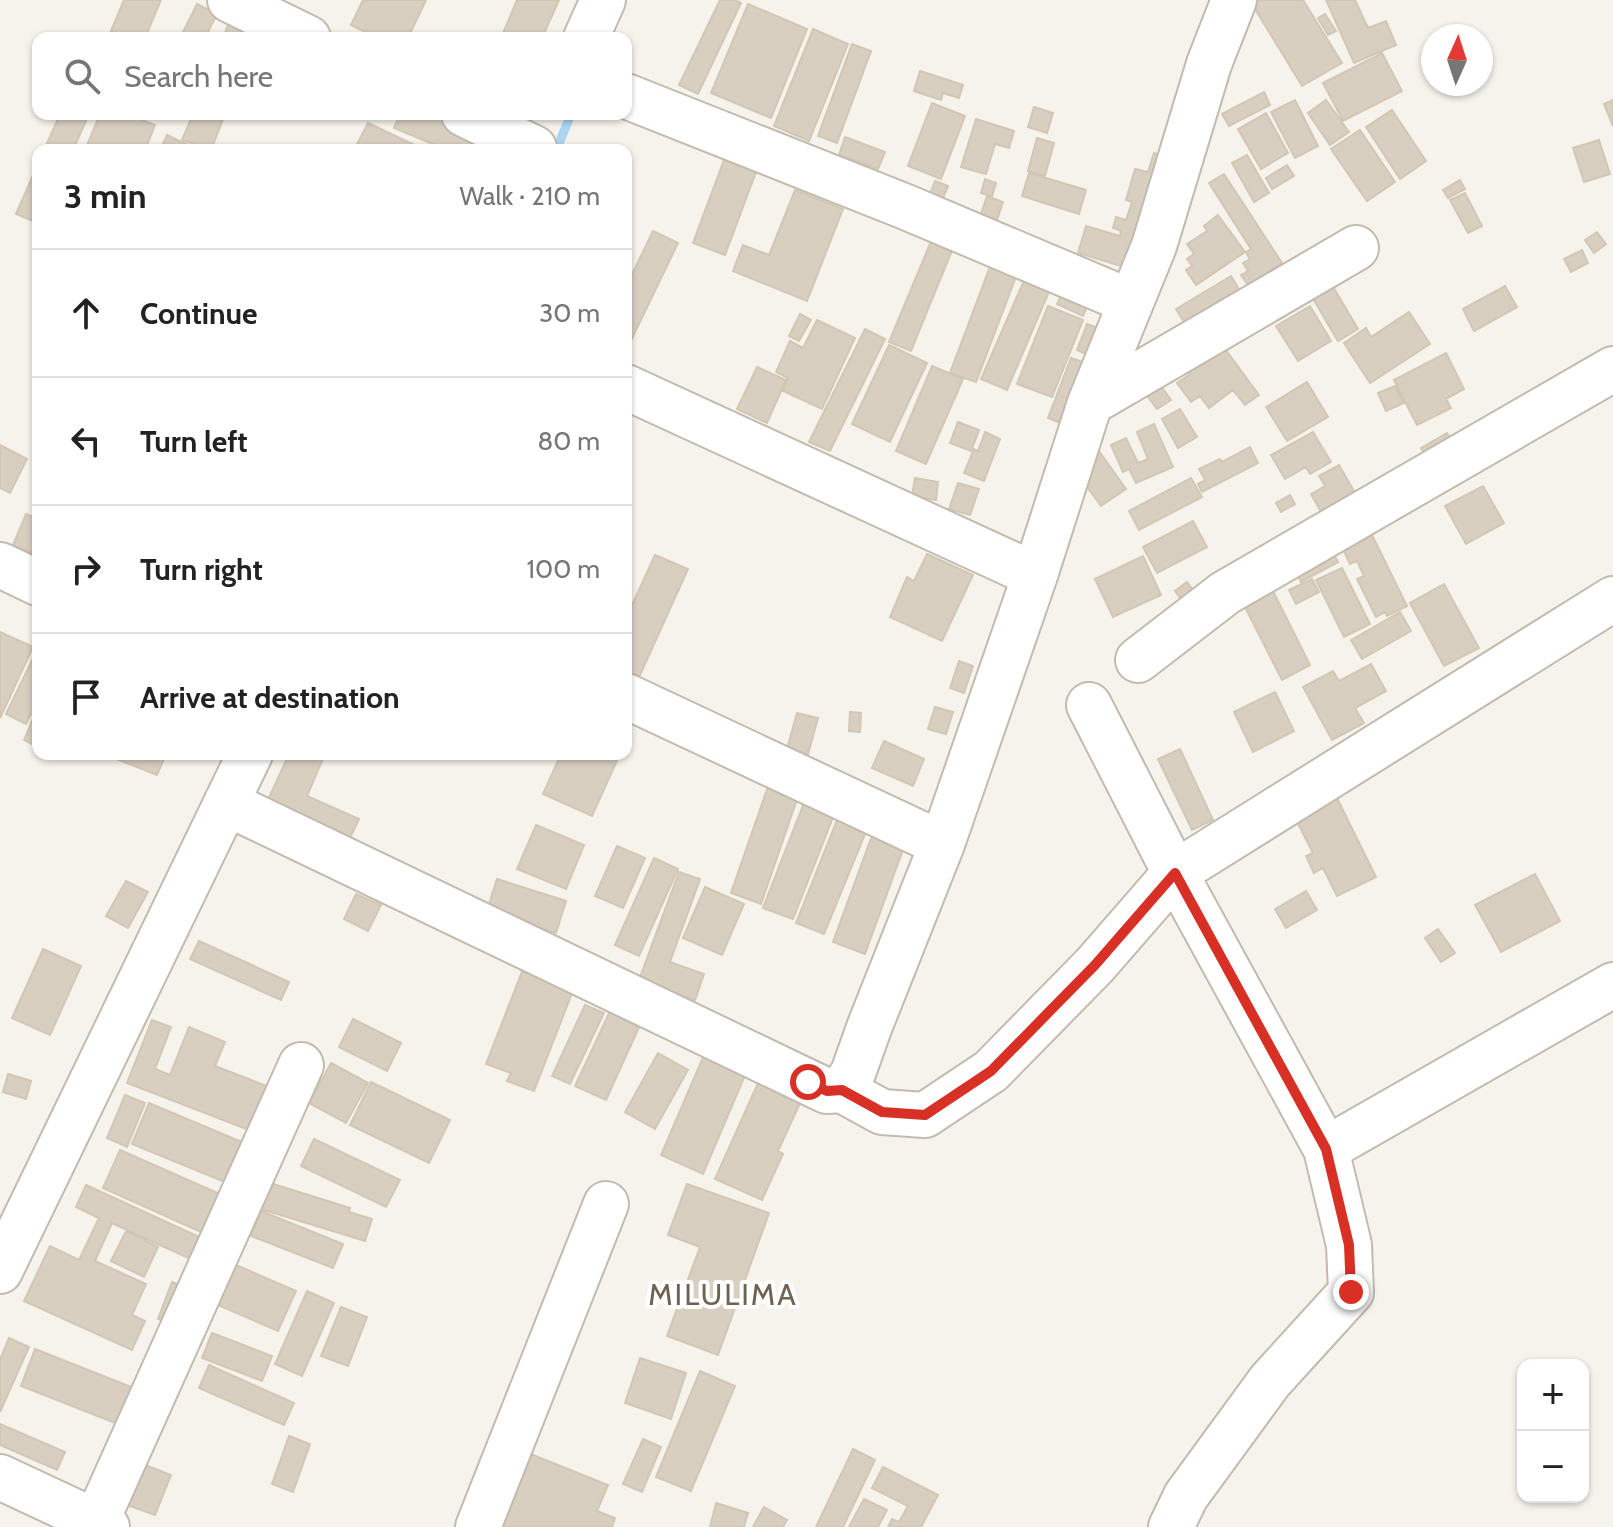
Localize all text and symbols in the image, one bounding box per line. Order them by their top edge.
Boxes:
north arrow [1421,24,1493,96]
search box [32,32,632,120]
icon: search [60,54,104,98]
text: Search here [124,58,273,95]
text: 3 min [64,175,146,217]
text: Walk · 210 m [459,180,600,212]
icon: ahead [64,291,108,335]
text: Continue [140,295,257,332]
text: 30 m [539,297,600,329]
icon: left [64,419,108,463]
text: Turn left [140,423,248,460]
text: 80 m [537,425,600,457]
icon: right [64,547,108,591]
text: Turn right [140,551,263,588]
text: 100 m [527,553,600,585]
icon: arrive [64,675,108,719]
text: Arrive at destination [140,679,400,716]
route start [790,1064,826,1100]
route end [1333,1274,1369,1310]
district label: MILULIMA [648,1276,798,1313]
map controls [1517,1359,1589,1503]
button: + [1517,1359,1589,1431]
button: − [1517,1431,1589,1503]

